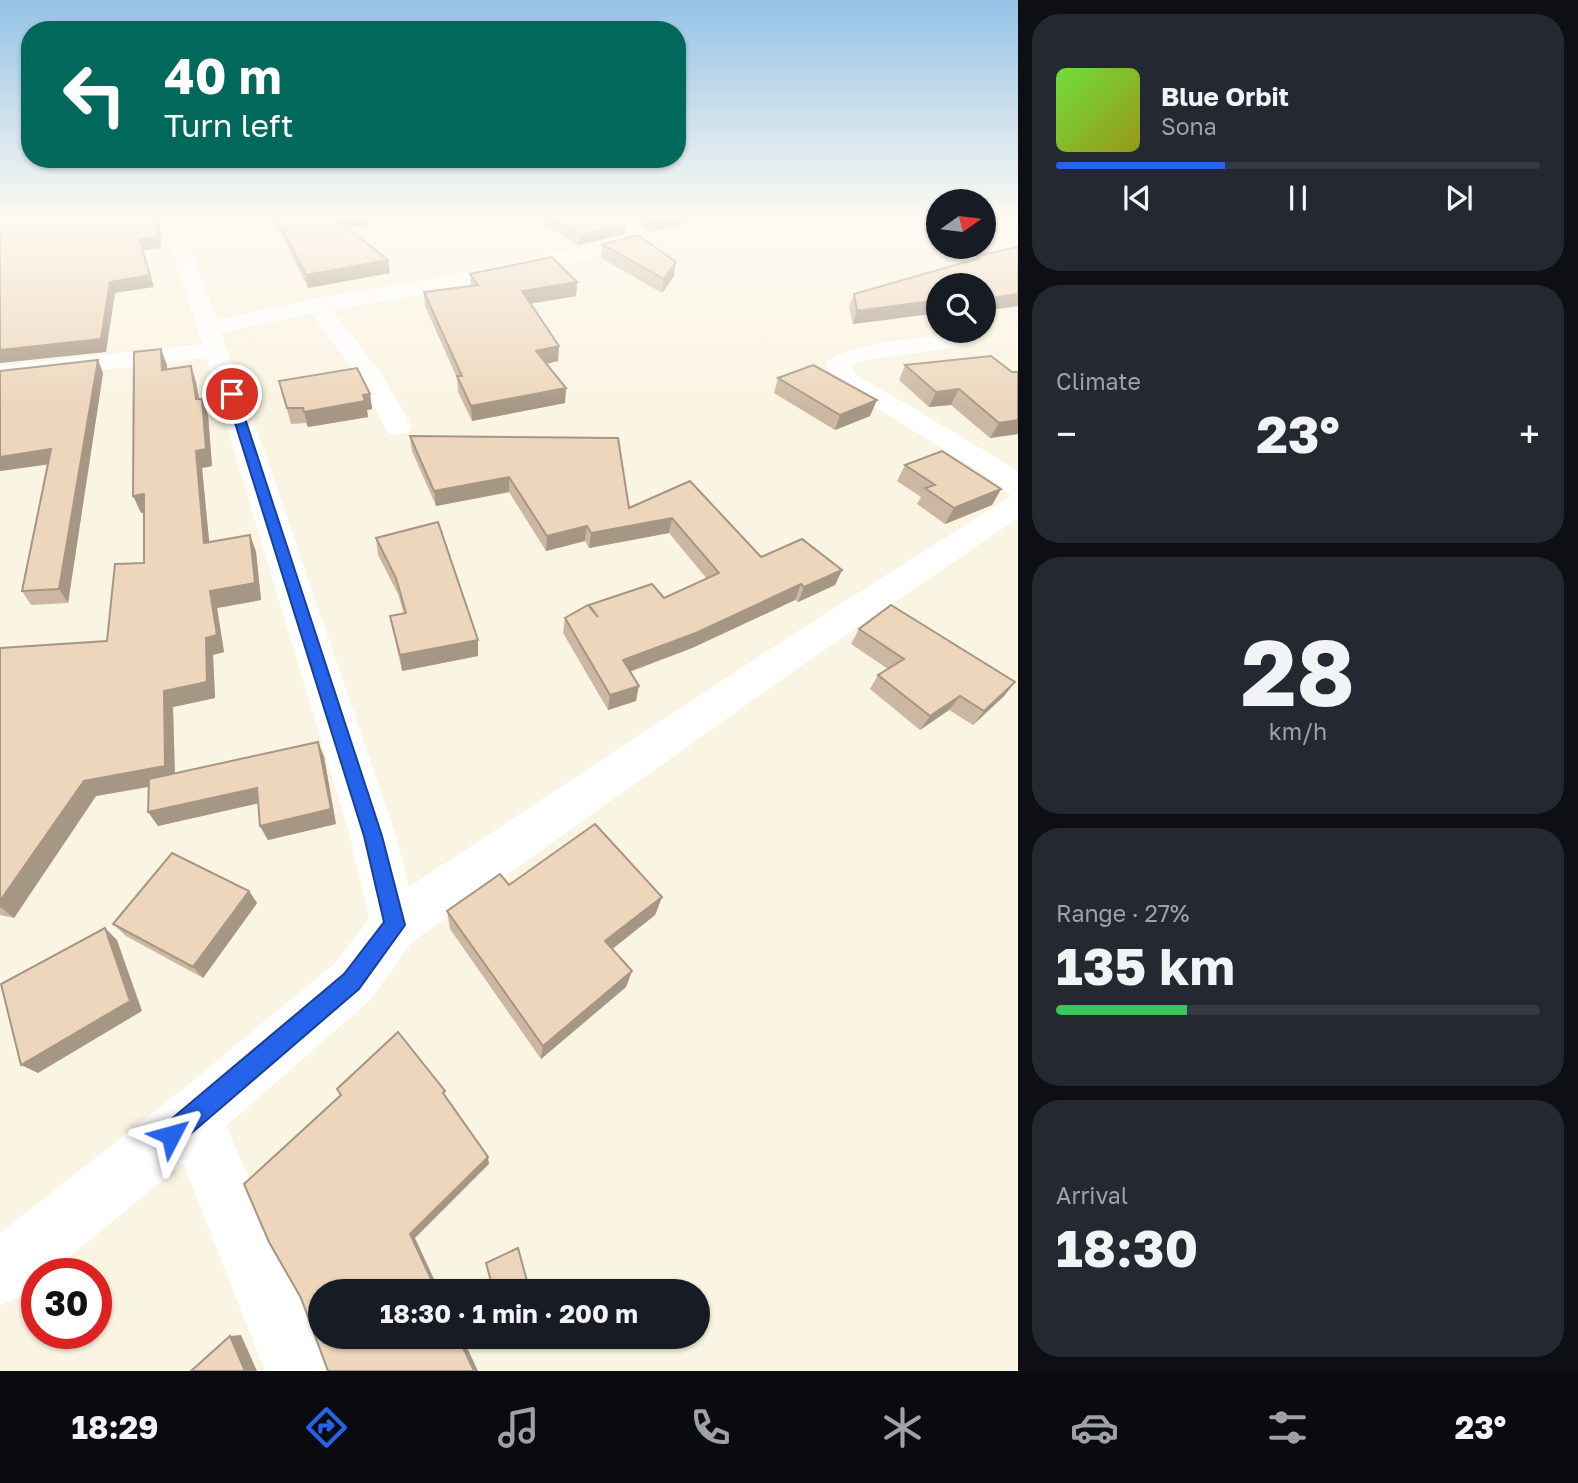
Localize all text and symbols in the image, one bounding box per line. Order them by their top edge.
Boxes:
text: 40 m [164,46,282,105]
icon: left [49,49,140,140]
text: Blue Orbit [1161,81,1289,112]
text: Turn left [164,106,293,144]
text: Sona [1161,112,1217,140]
icon: previous [1118,179,1156,217]
icon: pause [1279,179,1317,217]
icon: next [1440,179,1478,217]
north arrow [926,189,996,259]
map controls [926,189,996,343]
button: search [926,273,996,343]
pin [202,364,262,424]
text: Climate [1056,367,1141,395]
icon: arrive [213,375,251,413]
text: 23° [1256,402,1340,464]
text: − [1056,411,1077,456]
text: + [1519,411,1540,456]
text: 28 [1241,617,1355,726]
text: km/h [1269,717,1327,745]
text: Range · 27% [1056,899,1189,927]
text: 135 km [1056,934,1235,996]
position arrow [134,1098,208,1172]
text: Arrival [1056,1181,1128,1209]
text: 18:30 [1056,1216,1198,1278]
speed limit sign: 30 [21,1258,112,1349]
text: 18:30 · 1 min · 200 m [380,1298,638,1329]
icon: directions [302,1403,351,1452]
icon: music [494,1403,543,1452]
icon: phone [686,1403,735,1452]
icon: climate [878,1403,927,1452]
icon: car [1070,1403,1119,1452]
icon: filters [1263,1403,1312,1452]
text: 18:29 [72,1408,159,1446]
text: 23° [1455,1408,1506,1446]

